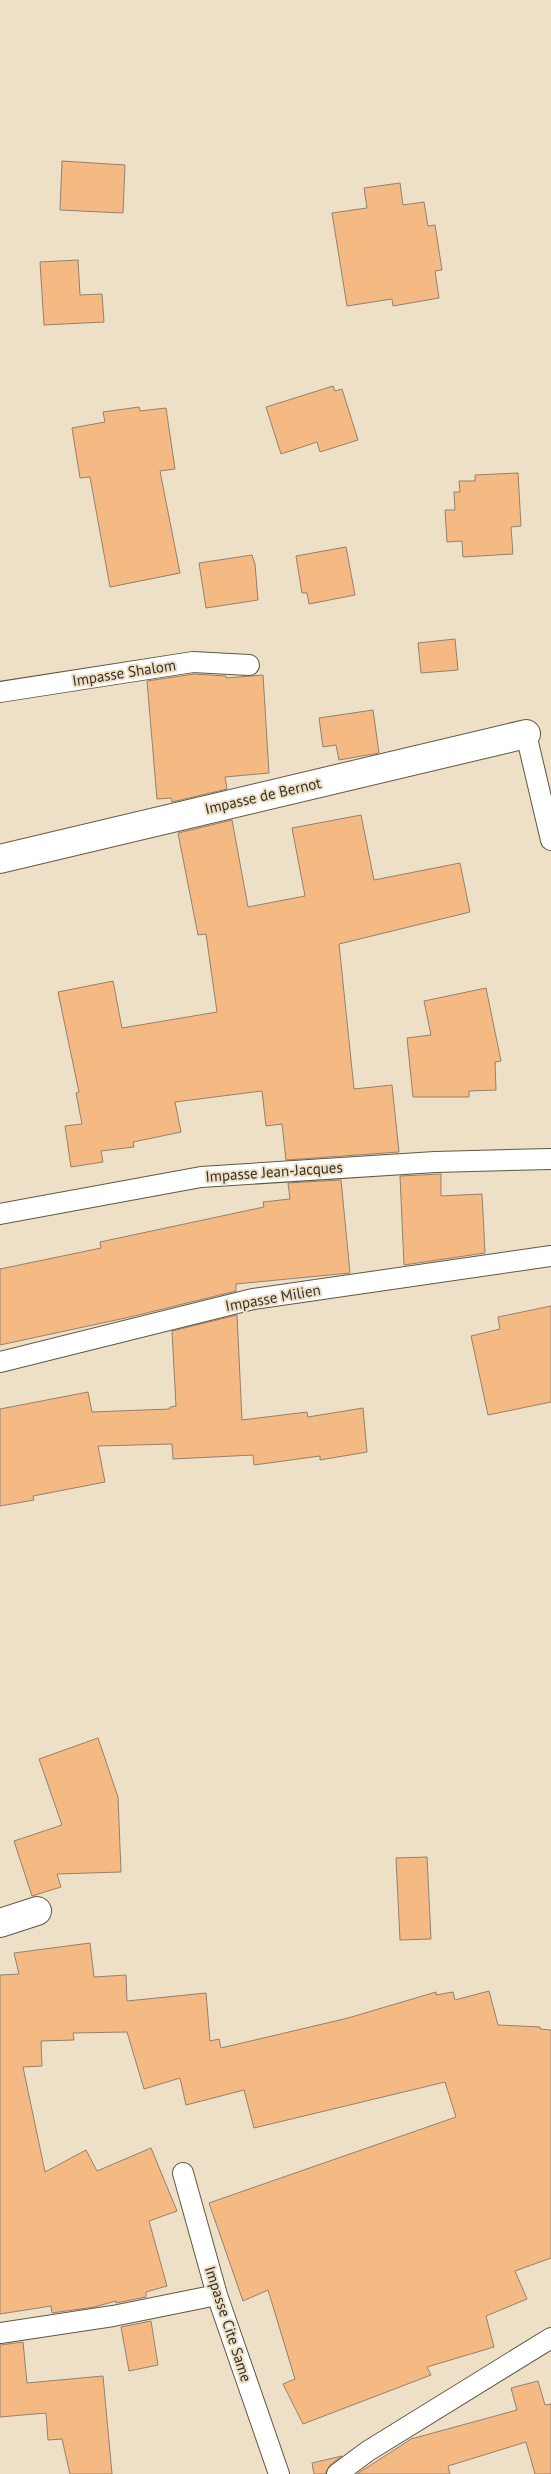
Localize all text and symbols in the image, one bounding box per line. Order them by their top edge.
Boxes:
street label: Impasse Shalom [71,655,177,690]
street label: Impasse de Bernot [203,773,323,818]
street label: Impasse Jean-Jacques [205,1157,343,1186]
street label: Impasse Milien [224,1280,322,1315]
street label: Impasse Cite Same [201,2264,256,2384]

